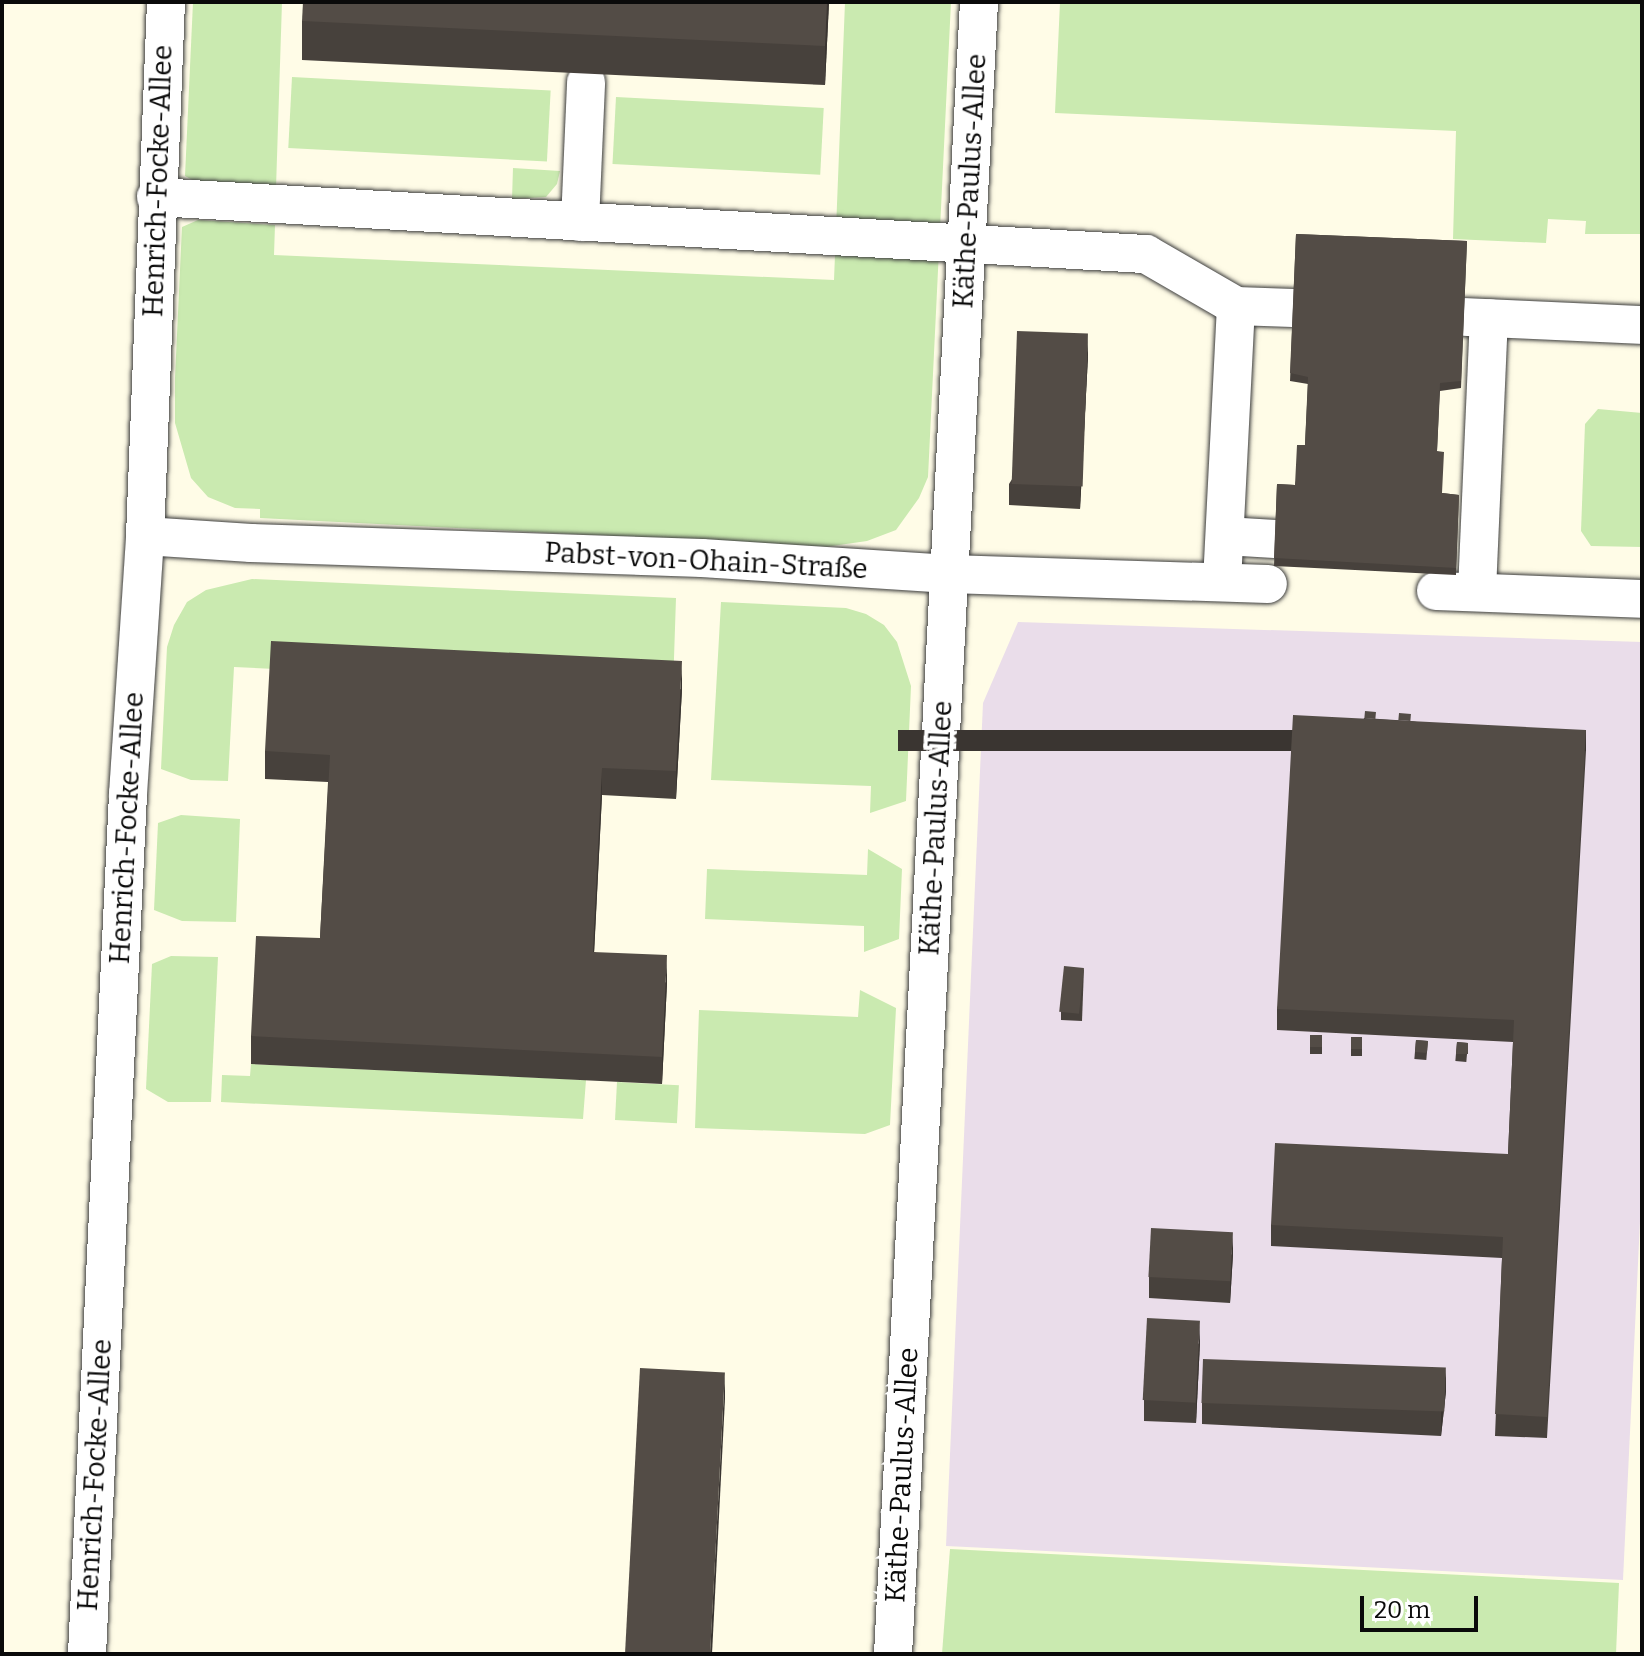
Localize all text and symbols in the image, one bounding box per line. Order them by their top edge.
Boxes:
street label: Henrich-Focke-Allee [136,44,180,318]
street label: Käthe-Paulus-Allee [947,53,993,309]
street label: Pabst-von-Ohain-Straße [544,536,868,586]
street label: Henrich-Focke-Allee [103,691,151,965]
street label: Käthe-Paulus-Allee [913,700,959,956]
street label: Henrich-Focke-Allee [71,1338,119,1612]
street label: Käthe-Paulus-Allee [879,1347,925,1603]
scale bar [1364,1580,1482,1630]
text: 20 m [1374,1596,1430,1624]

